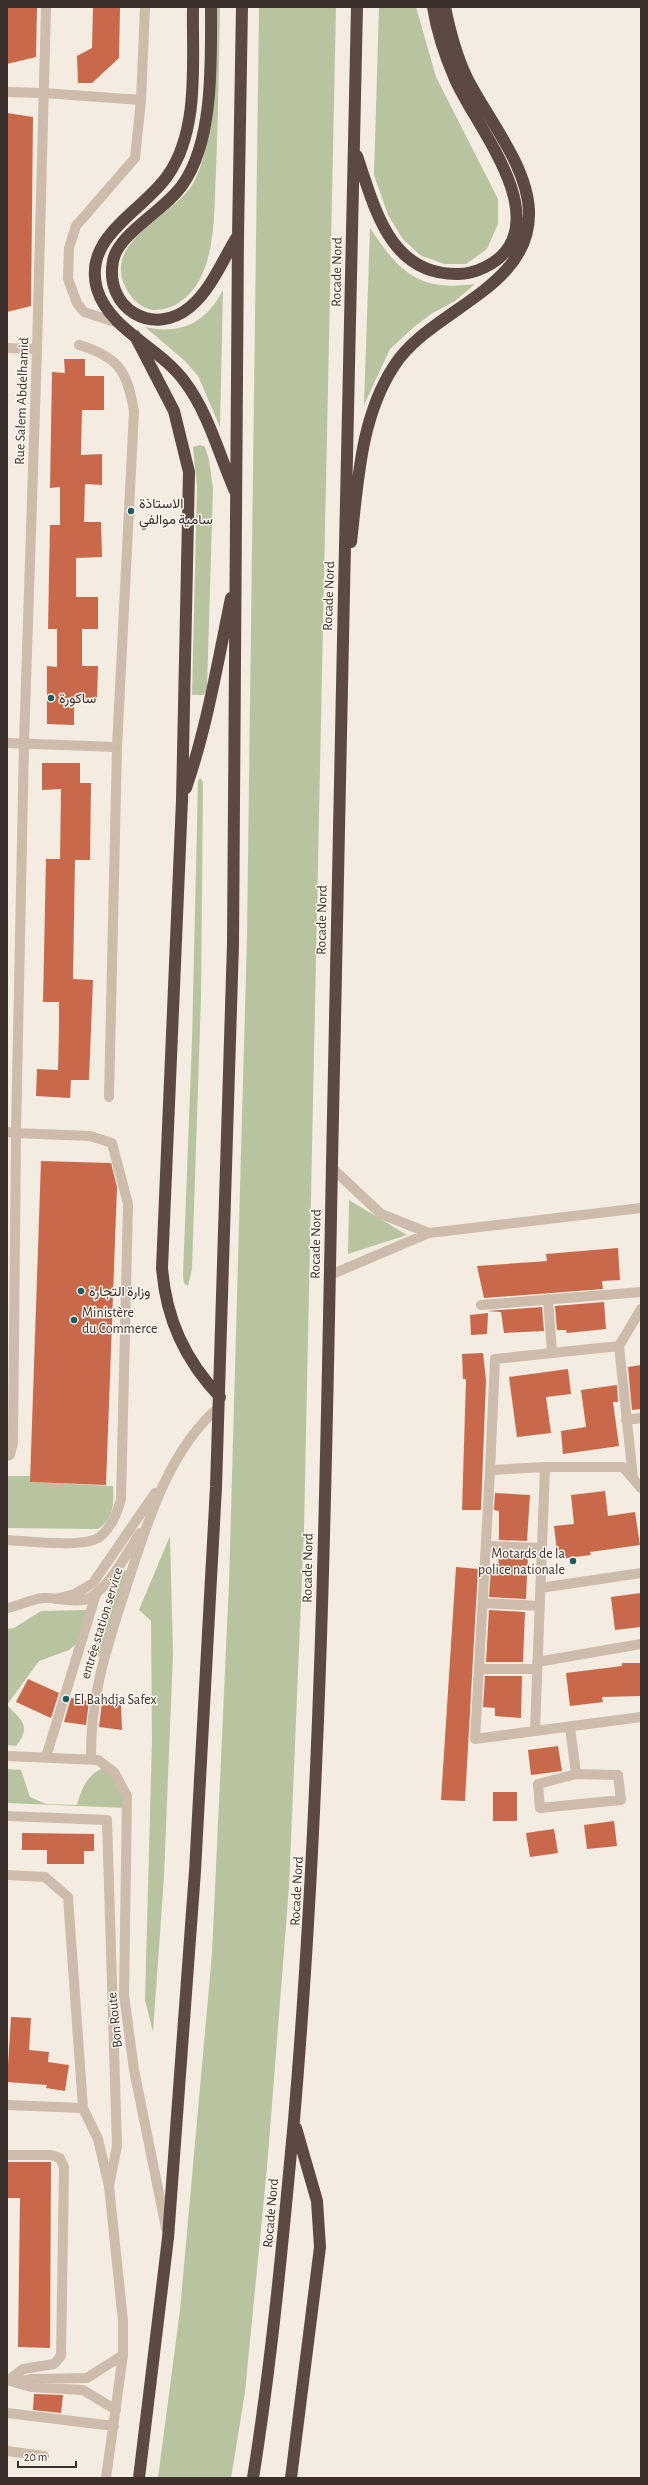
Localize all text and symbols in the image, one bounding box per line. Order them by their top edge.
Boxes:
street label: Rocade Nord [329,237,345,307]
street label: Rue Salem Abdelhamid [13,337,31,465]
place label: الاستاذة سامية موالفي [139,497,213,531]
marker: الاستاذة سامية موالفي [126,506,136,516]
street label: Rocade Nord [321,561,337,631]
place label: ساكورة [59,692,96,707]
marker: ساكورة [46,693,56,703]
street label: Rocade Nord [314,885,330,955]
street label: Rocade Nord [308,1209,324,1279]
place label: وزارة التجارة [89,1285,151,1300]
marker: وزارة التجارة [76,1286,86,1296]
place label: Ministère du Commerce [82,1306,158,1336]
marker: Ministère du Commerce [69,1315,79,1325]
street label: Rocade Nord [300,1533,316,1603]
place label: Motards de la police nationale [478,1547,566,1577]
marker: Motards de la police nationale [568,1556,578,1566]
street label: entrée station service [78,1566,126,1681]
place label: El Bahdja Safex [74,1693,157,1707]
marker: El Bahdja Safex [61,1694,71,1704]
street label: Rocade Nord [288,1856,306,1926]
street label: Bon Route [105,1991,125,2048]
street label: Rocade Nord [261,2178,281,2248]
scale bar [18,2443,76,2469]
text: 20 m [24,2451,47,2463]

